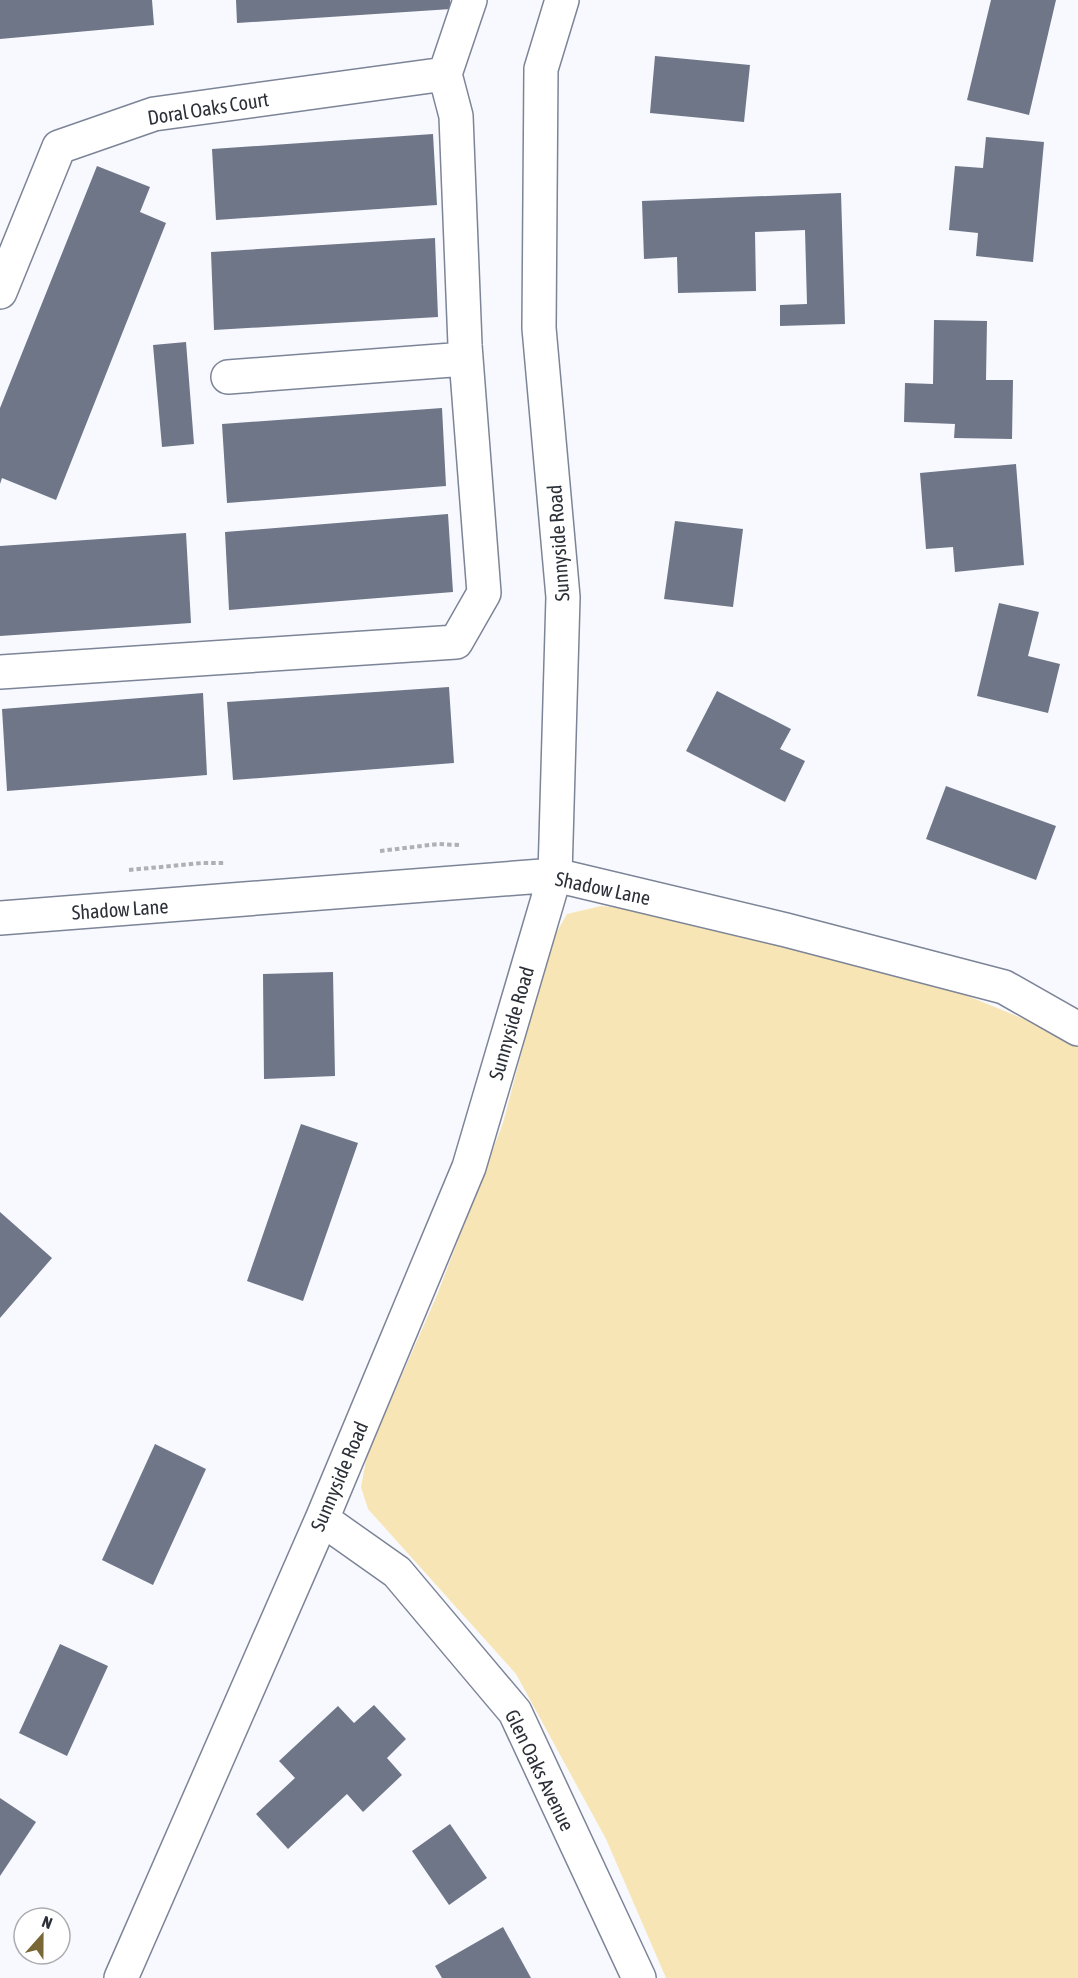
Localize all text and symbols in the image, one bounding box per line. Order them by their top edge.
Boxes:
street label: Doral Oaks Court [146,87,271,129]
street label: Sunnyside Road [542,484,574,602]
street label: Shadow Lane [553,867,653,909]
street label: Shadow Lane [71,894,169,924]
street label: Sunnyside Road [484,964,538,1082]
street label: Sunnyside Road [306,1418,372,1534]
street label: Glen Oaks Avenue [501,1706,579,1834]
north arrow [12,1906,72,1966]
text: N [40,1912,55,1932]

